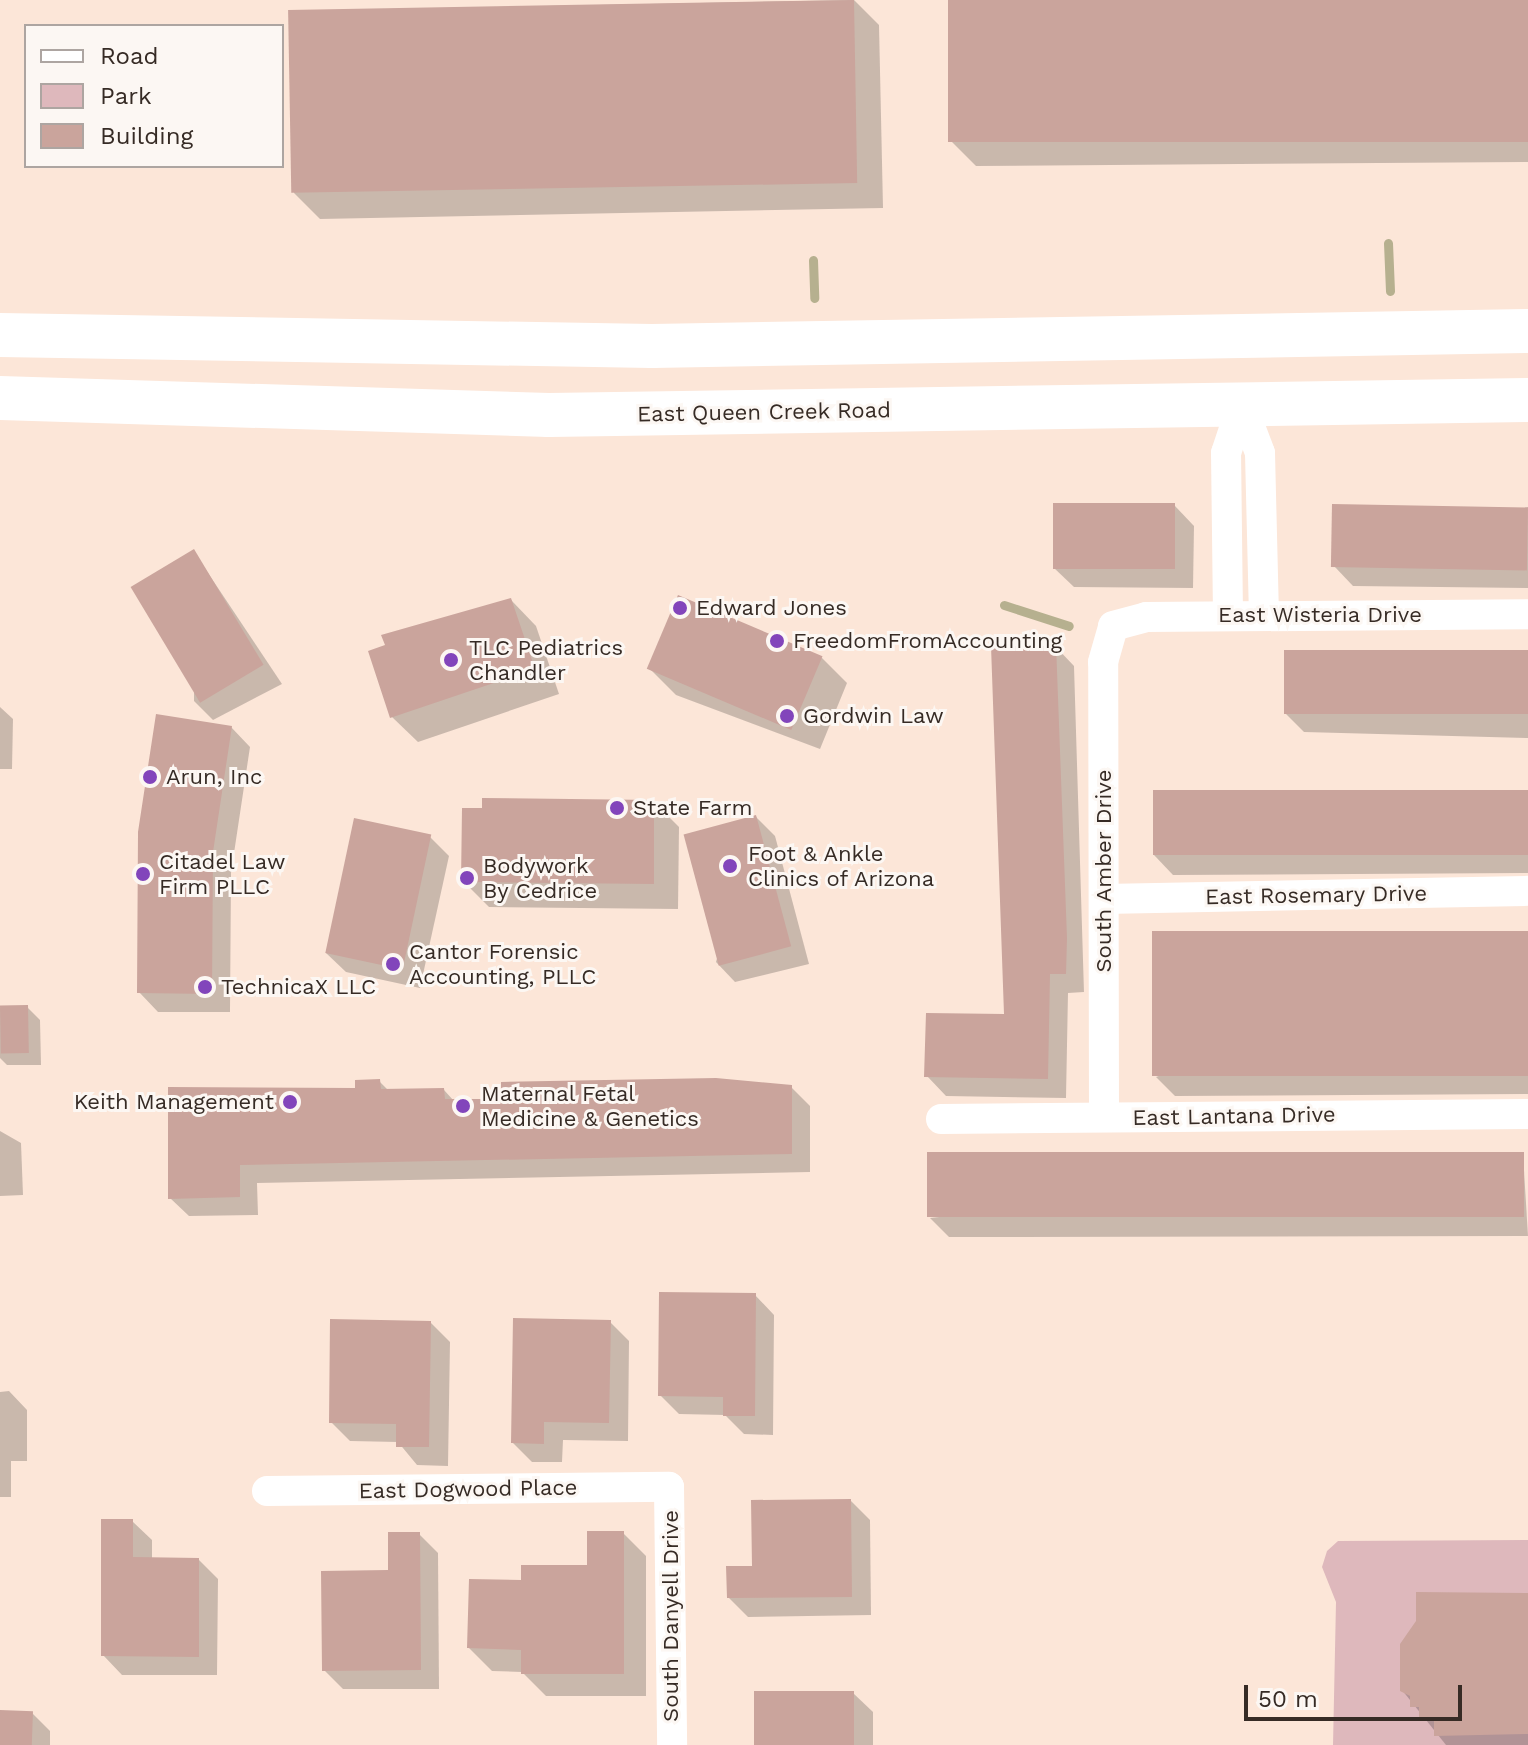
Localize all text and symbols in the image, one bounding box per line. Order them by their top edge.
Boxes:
legend [24,24,284,168]
text: Road [100,42,159,70]
text: Park [100,82,152,110]
text: Building [100,122,193,150]
street label: East Queen Creek Road [637,397,891,427]
place label: Edward Jones [696,595,847,621]
marker: Edward Jones [671,599,689,617]
street label: East Wisteria Drive [1218,602,1422,628]
place label: FreedomFromAccounting [793,628,1062,654]
marker: FreedomFromAccounting [768,632,786,650]
place label: TLC Pediatrics Chandler [469,634,623,686]
marker: TLC Pediatrics Chandler [440,649,462,671]
place label: Gordwin Law [803,703,944,729]
marker: Gordwin Law [778,707,796,725]
place label: Arun, Inc [166,764,262,790]
marker: Arun, Inc [141,768,159,786]
street label: South Amber Drive [1091,769,1117,973]
place label: State Farm [633,795,752,821]
marker: State Farm [608,799,626,817]
place label: Foot & Ankle Clinics of Arizona [748,840,936,892]
place label: Citadel Law Firm PLLC [159,848,286,900]
place label: Bodywork By Cedrice [483,852,598,904]
marker: Foot & Ankle Clinics of Arizona [719,855,741,877]
marker: Citadel Law Firm PLLC [134,865,152,883]
marker: Bodywork By Cedrice [458,869,476,887]
street label: East Rosemary Drive [1205,880,1427,910]
place label: Cantor Forensic Accounting, PLLC [409,938,596,990]
marker: Cantor Forensic Accounting, PLLC [384,955,402,973]
place label: TechnicaX LLC [221,974,376,1000]
marker: TechnicaX LLC [196,978,214,996]
place label: Maternal Fetal Medicine & Genetics [481,1080,699,1132]
place label: Keith Management [74,1089,274,1115]
marker: Keith Management [281,1093,299,1111]
marker: Maternal Fetal Medicine & Genetics [452,1095,474,1117]
street label: East Lantana Drive [1132,1101,1336,1131]
street label: East Dogwood Place [358,1474,578,1504]
street label: South Danyell Drive [658,1510,684,1722]
scale bar [1248,1669,1466,1719]
text: 50 m [1258,1685,1318,1713]

